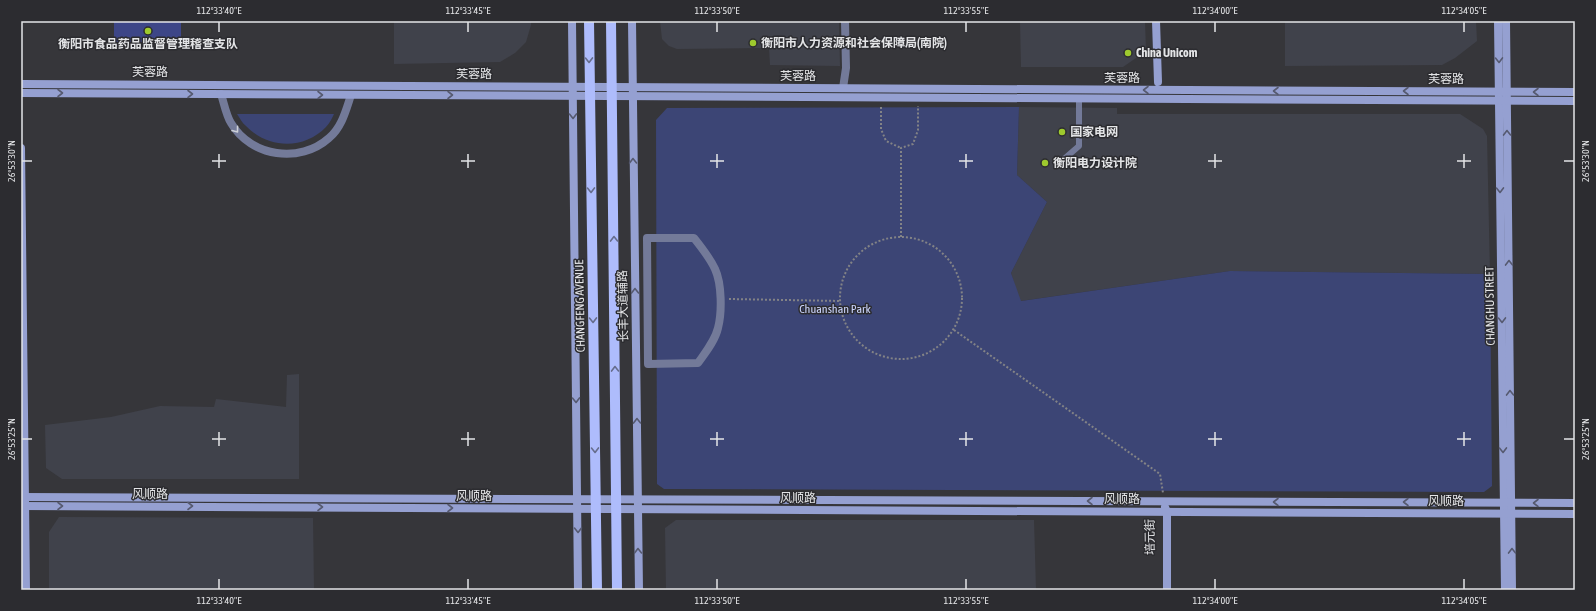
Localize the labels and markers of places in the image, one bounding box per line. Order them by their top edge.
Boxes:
marker: 衡阳市食品药品监督管理稽查支队 [143,26,153,36]
place label: 衡阳市人力资源和社会保障局(南院) [761,36,947,50]
place label: 衡阳市食品药品监督管理稽查支队 [58,37,238,51]
marker: 衡阳市人力资源和社会保障局(南院) [748,38,758,48]
place label: China Unicom [1136,46,1198,60]
marker: China Unicom [1123,48,1133,58]
place label: 国家电网 [1070,125,1118,139]
marker: 国家电网 [1057,127,1067,137]
place label: 衡阳电力设计院 [1053,156,1137,170]
marker: 衡阳电力设计院 [1040,158,1050,168]

